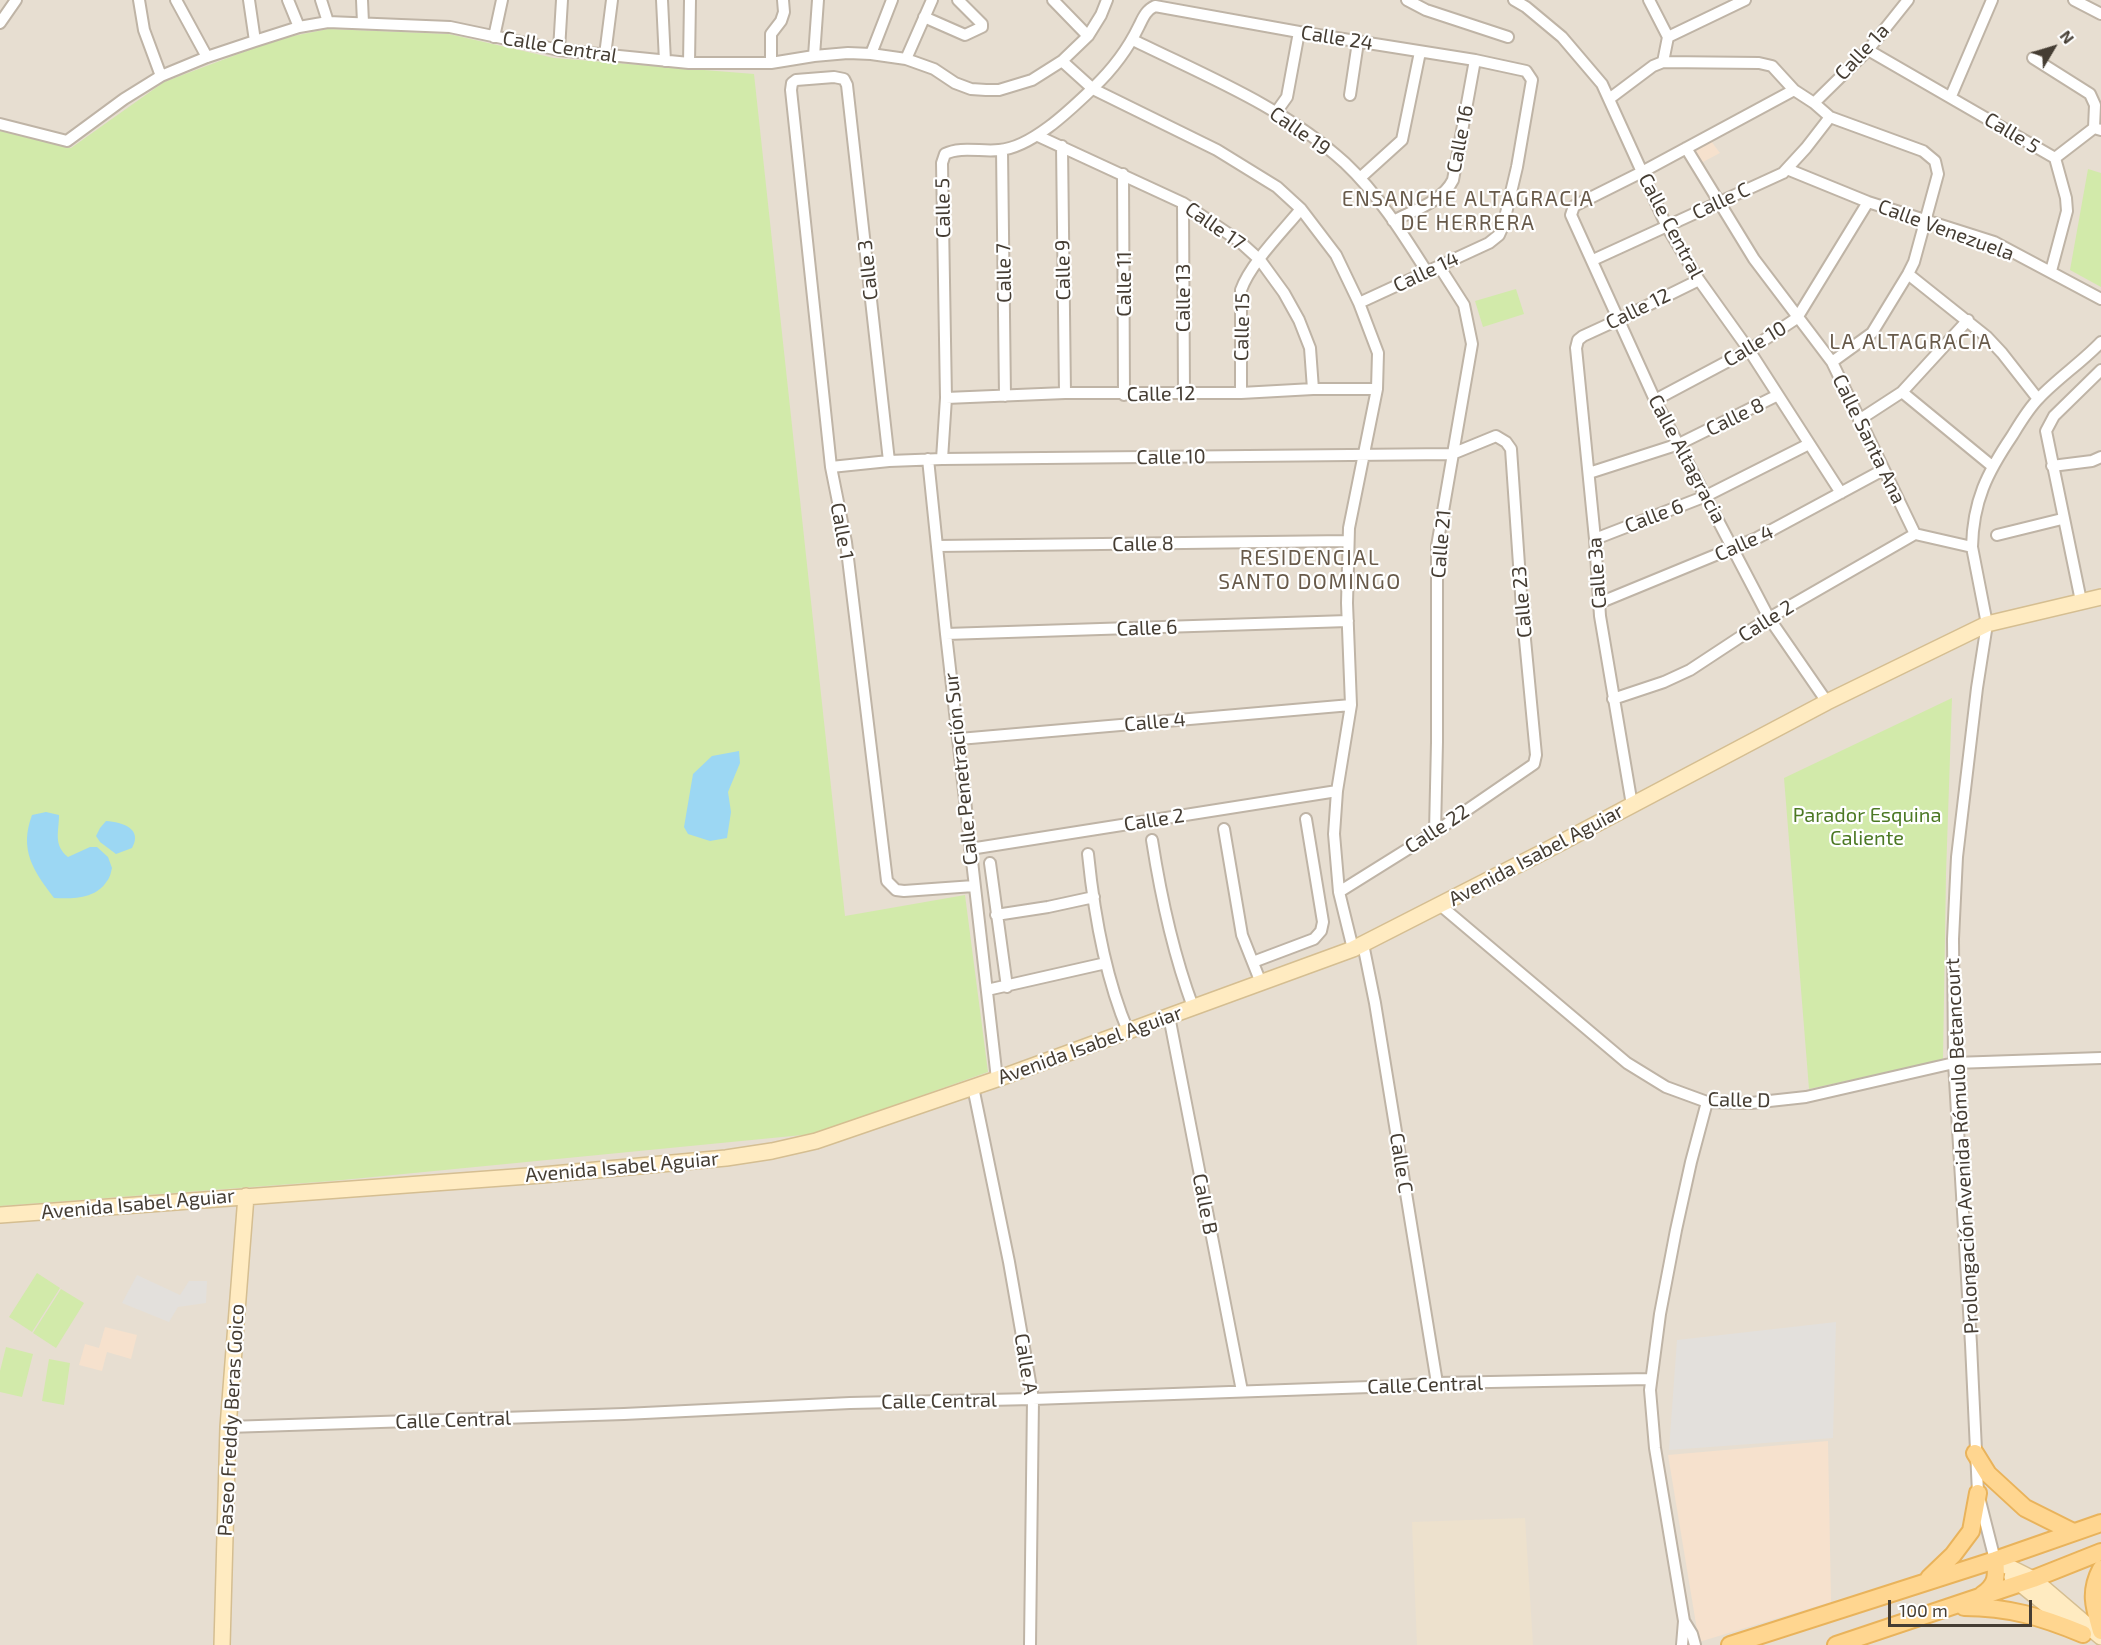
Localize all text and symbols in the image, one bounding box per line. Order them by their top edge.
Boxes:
north arrow [2023,18,2083,78]
street label: Calle 1a [1830,19,1894,85]
street label: Calle 24 [1299,20,1375,56]
street label: Calle Central [501,26,619,68]
text: N [2057,26,2079,47]
street label: Calle 19 [1265,101,1335,161]
street label: Calle 16 [1442,103,1478,175]
street label: Calle 5 [1980,107,2044,159]
street label: Calle Central [1633,169,1709,283]
street label: Calle C [1688,177,1754,225]
street label: Calle 5 [930,178,956,238]
district label: ENSANCHE ALTAGRACIA DE HERRERA [1342,186,1594,236]
street label: Calle Venezuela [1875,194,2017,266]
street label: Calle 17 [1180,197,1250,255]
street label: Calle 3 [853,239,883,301]
street label: Calle 9 [1050,239,1076,301]
street label: Calle 7 [991,243,1017,303]
street label: Calle 14 [1389,246,1463,298]
street label: Calle 11 [1112,251,1136,317]
street label: Calle 13 [1171,264,1195,332]
street label: Calle 12 [1602,283,1674,335]
street label: Calle 15 [1229,293,1255,361]
street label: Calle 10 [1719,316,1791,372]
district label: LA ALTAGRACIA [1829,329,1993,355]
street label: Calle Santa Ana [1827,370,1911,508]
street label: Calle 12 [1126,381,1196,407]
street label: Calle Altagracia [1643,391,1731,527]
street label: Calle 8 [1702,393,1768,441]
street label: Calle 10 [1136,444,1206,470]
street label: Calle 6 [1621,494,1687,538]
street label: Calle 1 [825,501,859,561]
street label: Calle 21 [1426,509,1456,579]
street label: Calle 4 [1711,519,1777,567]
street label: Calle 8 [1112,531,1174,557]
street label: Calle 3a [1583,536,1611,610]
district label: RESIDENCIAL SANTO DOMINGO [1218,545,1402,595]
street label: Calle 23 [1507,565,1537,639]
street label: Calle 2 [1734,595,1798,647]
street label: Calle 6 [1116,615,1178,641]
street label: Calle Penetración Sur [939,671,983,867]
street label: Calle 4 [1123,707,1187,737]
street label: Calle 22 [1400,799,1474,859]
street label: Avenida Isabel Aguiar [1444,799,1628,911]
street label: Calle 2 [1122,803,1186,837]
park label: Parador Esquina Caliente [1793,803,1941,850]
street label: Prolongación Avenida Rómulo Betancourt [1940,957,1984,1335]
street label: Avenida Isabel Aguiar [994,1000,1186,1090]
street label: Calle D [1707,1087,1771,1113]
street label: Calle C [1384,1131,1418,1195]
street label: Avenida Isabel Aguiar [524,1147,720,1187]
street label: Calle B [1187,1171,1223,1237]
street label: Avenida Isabel Aguiar [40,1184,236,1224]
street label: Paseo Freddy Beras Goico [213,1303,249,1537]
street label: Calle A [1009,1332,1043,1396]
street label: Calle Central [1367,1371,1483,1399]
street label: Calle Central [881,1388,997,1414]
street label: Calle Central [395,1406,511,1434]
scale bar [1891,1588,2035,1626]
text: 100 m [1899,1599,1948,1621]

